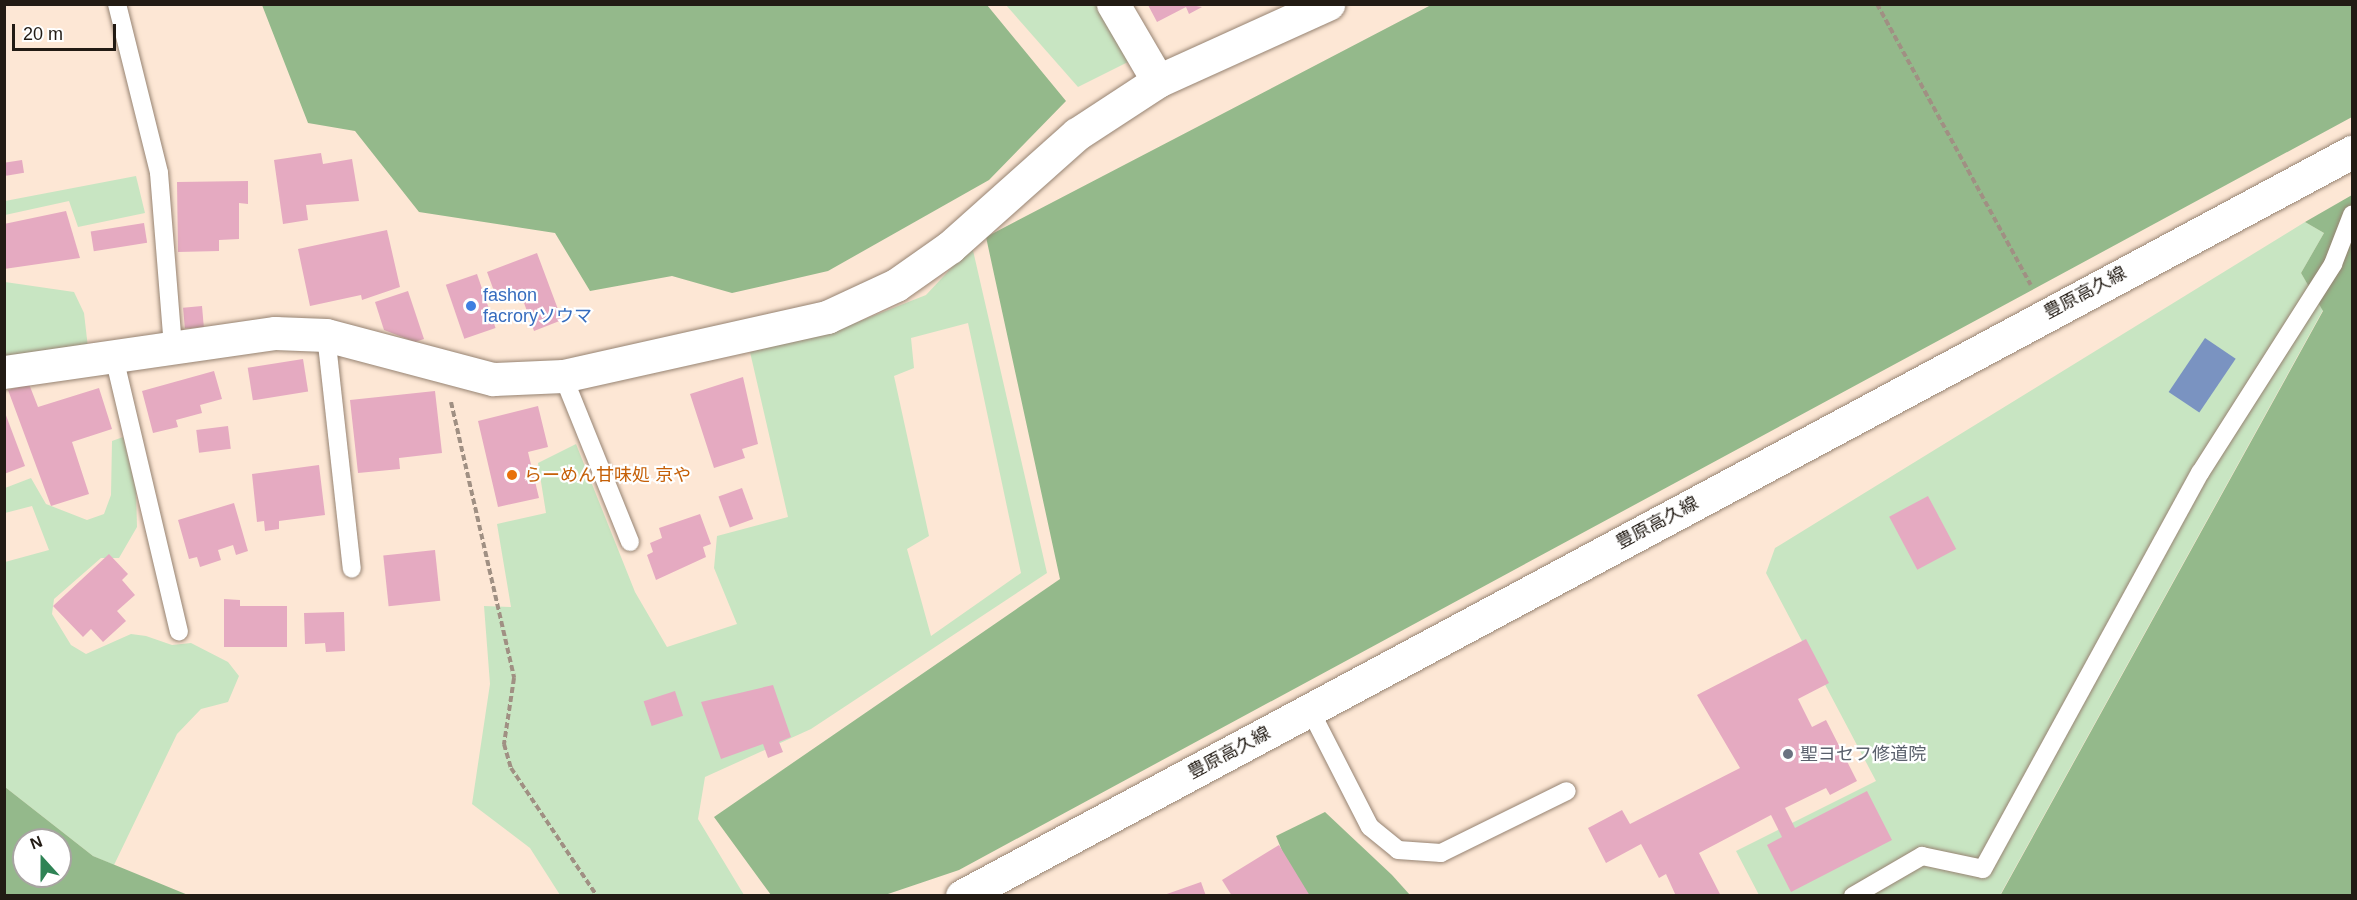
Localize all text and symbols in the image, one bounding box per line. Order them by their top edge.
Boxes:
scale bar [15,12,118,50]
text: 20 m [23,24,63,44]
street label: 豊原高久線 [2040,262,2130,324]
place label: fashon facroryソウマ [483,285,592,328]
marker: fashon facroryソウマ [464,299,478,313]
place label: らーめん甘味処 京や [524,464,691,486]
marker: らーめん甘味処 京や [505,468,519,482]
street label: 豊原高久線 [1612,492,1702,554]
street label: 豊原高久線 [1184,722,1274,784]
place label: 聖ヨセフ修道院 [1800,743,1926,765]
marker: 聖ヨセフ修道院 [1781,747,1795,761]
north arrow [12,828,72,888]
text: N [28,833,45,853]

